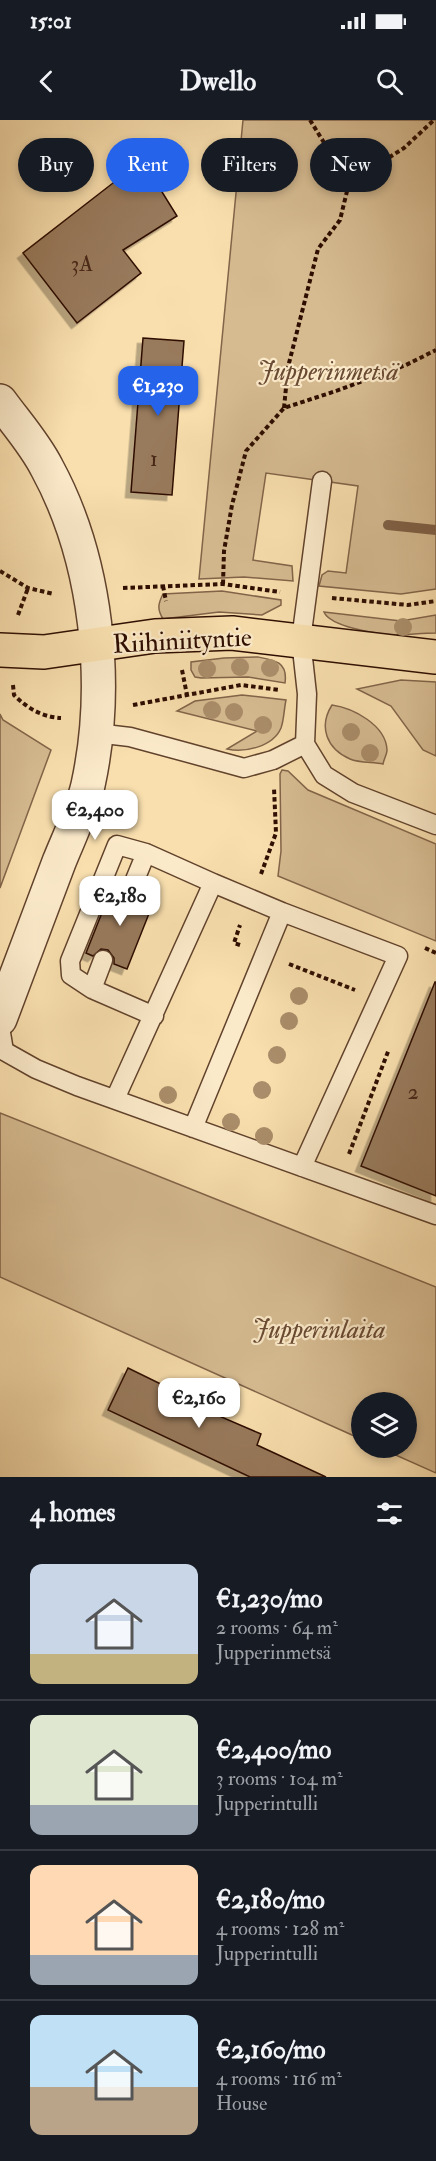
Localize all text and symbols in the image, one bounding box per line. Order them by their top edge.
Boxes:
text: 15:01 [30,7,72,35]
icon: back [30,65,63,98]
text: Dwello [180,65,256,98]
icon: search [373,65,406,98]
chip: Buy [18,138,94,192]
chip: Rent [106,138,189,192]
chip: Filters [201,138,298,192]
chip: New [310,138,392,192]
house number: 3A [71,250,93,278]
park label: Jupperinmetsä [257,356,401,388]
pin: €1,230 [109,366,207,417]
text: €1,230 [132,373,184,398]
house number: 1 [150,445,158,473]
street label: Riihiniityntie [112,621,253,661]
pin: €2,400 [46,790,144,841]
text: €2,400 [66,797,124,822]
pin: €2,180 [71,876,169,927]
text: €2,180 [93,883,147,908]
house number: 2 [407,1078,419,1106]
park label: Jupperinlaita [252,1314,386,1346]
pin: €2,160 [150,1378,248,1429]
text: €2,160 [172,1385,226,1410]
map controls [351,1392,417,1458]
button: layers [351,1392,417,1458]
text: 4 homes [30,1497,116,1529]
icon: filters [373,1497,406,1530]
text: €1,230/mo [216,1583,323,1615]
icon: home [78,1588,150,1660]
text: 2 rooms · 64 m² [216,1615,338,1640]
text: Jupperinmetsä [216,1640,331,1665]
text: €2,400/mo [216,1734,331,1766]
icon: home [78,1739,150,1811]
text: 3 rooms · 104 m² [216,1766,343,1791]
text: Jupperintulli [216,1791,318,1816]
text: €2,180/mo [216,1884,325,1916]
icon: home [78,1889,150,1961]
text: 4 rooms · 128 m² [216,1916,344,1941]
text: Jupperintulli [216,1941,318,1966]
text: €2,160/mo [216,2034,326,2066]
icon: home [78,2039,150,2111]
text: 4 rooms · 116 m² [216,2066,342,2091]
text: House [216,2091,267,2116]

